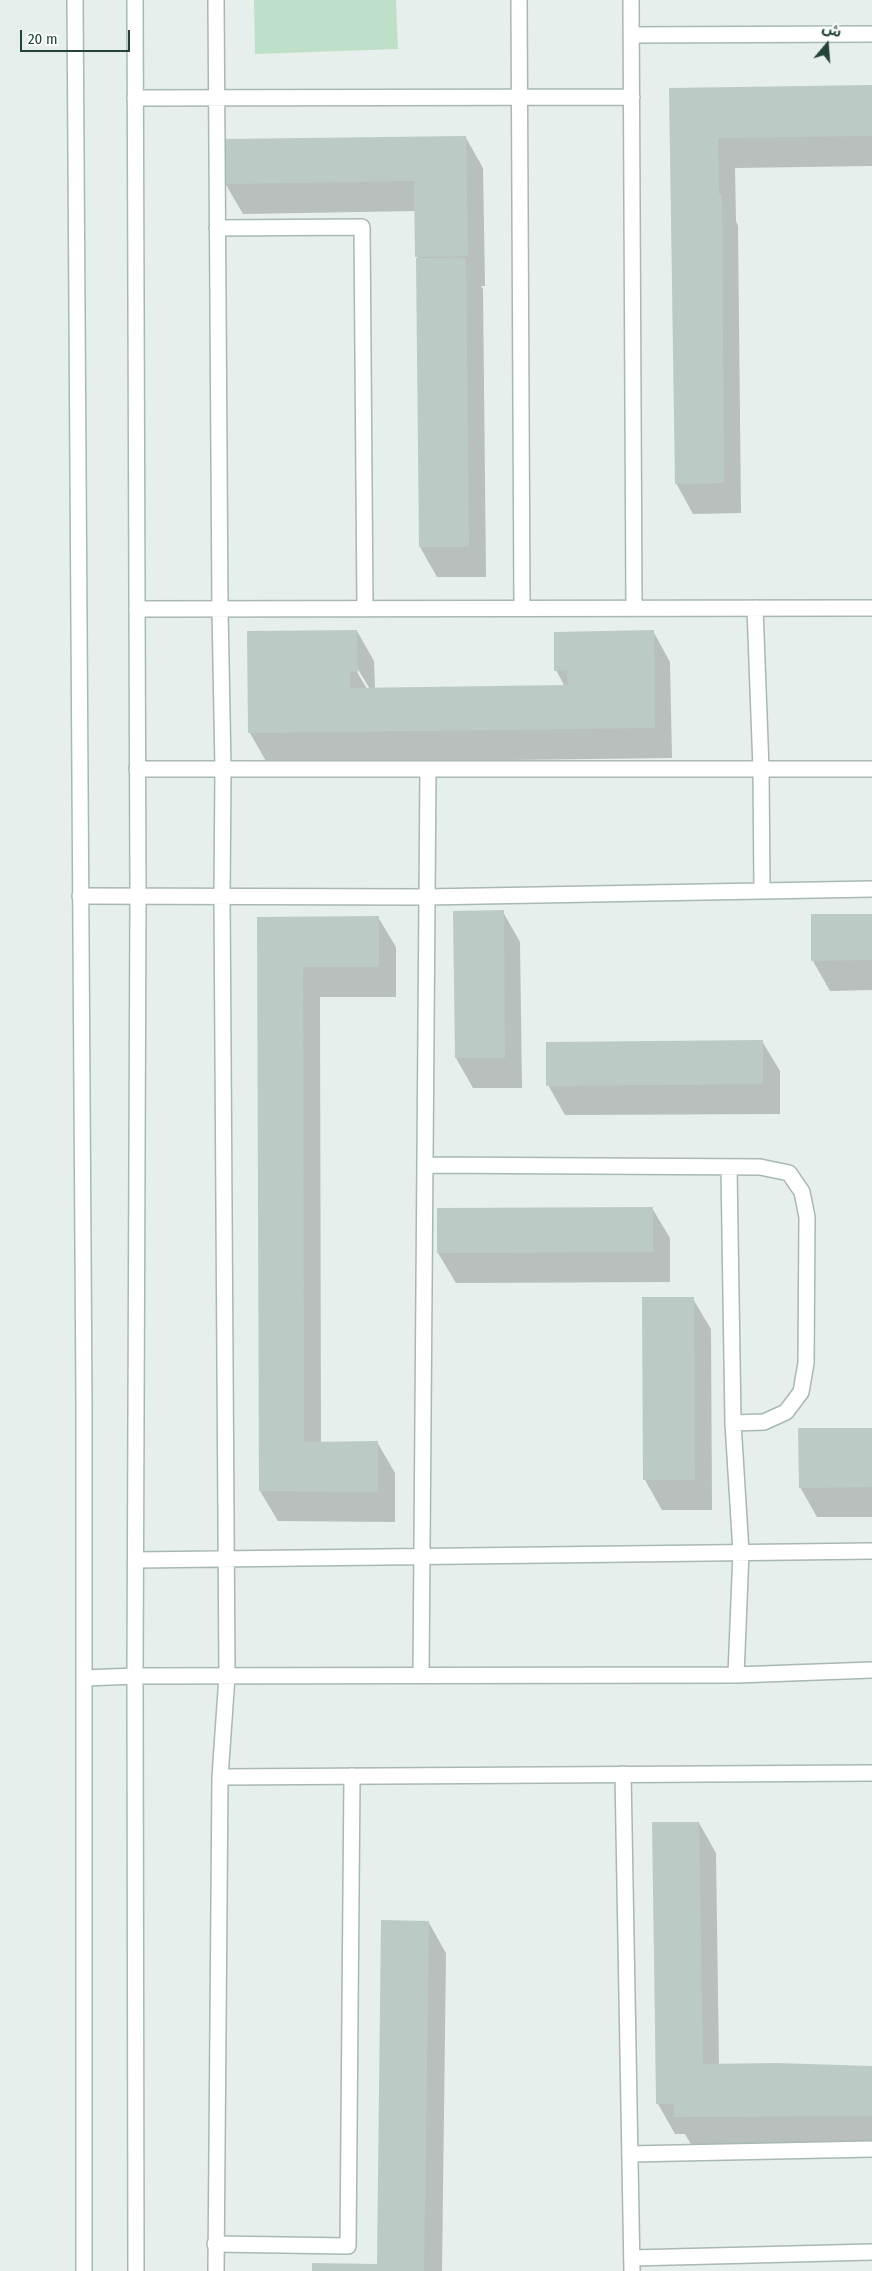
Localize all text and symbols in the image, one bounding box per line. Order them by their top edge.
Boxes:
text: ش [820,19,844,41]
scale bar [22,20,132,52]
north arrow [802,20,852,70]
text: 20 m [28,30,58,48]

